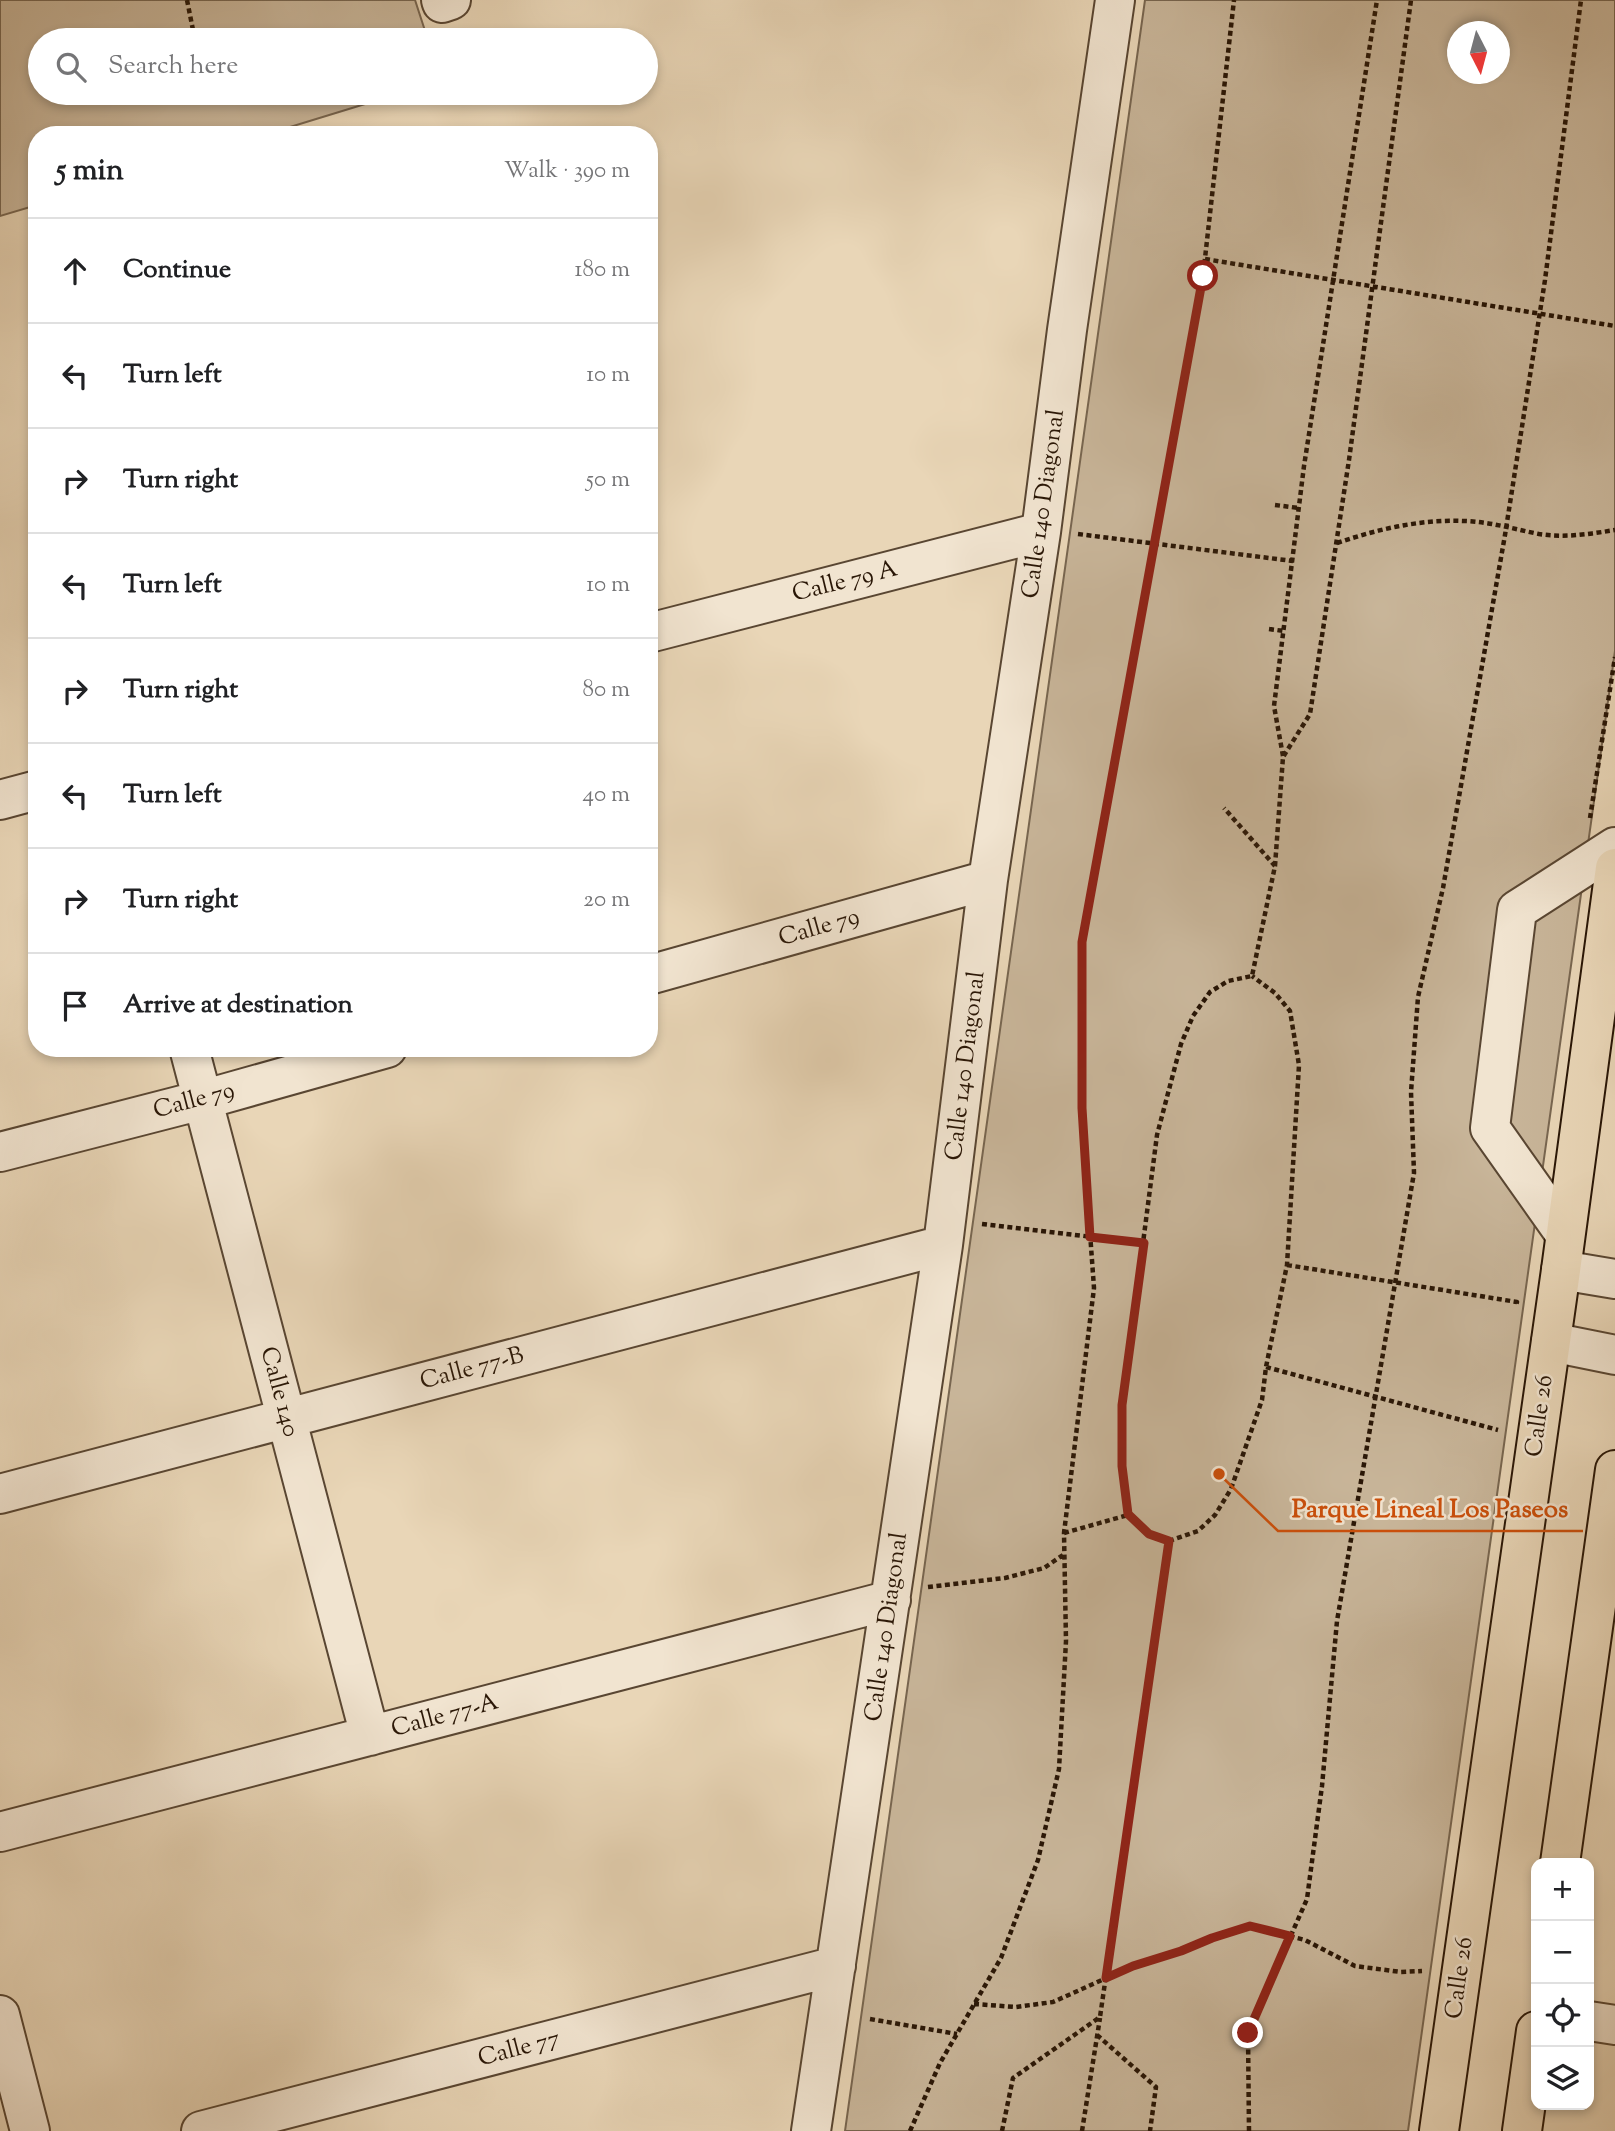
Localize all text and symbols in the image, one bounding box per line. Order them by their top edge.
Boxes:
north arrow [1447,21,1510,84]
search box [28,28,658,105]
icon: search [52,48,90,86]
text: Search here [108,48,238,85]
text: 5 min [56,150,124,193]
text: Walk · 390 m [504,155,630,188]
icon: ahead [56,252,94,290]
text: Continue [123,252,231,289]
text: 180 m [575,254,630,287]
route start [1187,260,1218,291]
icon: left [56,357,94,395]
text: Turn left [123,357,222,394]
text: 10 m [586,359,630,392]
street label: Calle 140 Diagonal [1014,407,1074,601]
icon: right [56,462,94,500]
text: Turn right [123,462,238,499]
text: 50 m [586,464,630,497]
street label: Calle 79 A [789,552,902,611]
icon: left [56,567,94,605]
text: Turn left [123,567,222,604]
text: 10 m [586,569,630,602]
icon: right [56,672,94,710]
text: Turn right [123,672,238,709]
text: 80 m [582,674,630,707]
icon: left [56,777,94,815]
text: Turn left [123,777,222,814]
text: 40 m [583,779,630,812]
icon: right [56,882,94,920]
text: Turn right [123,882,238,919]
text: 20 m [583,884,630,917]
street label: Calle 79 [775,900,863,956]
street label: Calle 140 Diagonal [938,969,995,1163]
icon: arrive [56,987,94,1025]
text: Arrive at destination [123,987,353,1024]
street label: Calle 79 [150,1074,238,1128]
street label: Calle 77-B [416,1339,528,1399]
street label: Calle 140 [251,1343,307,1441]
street label: Calle 26 [1517,1373,1563,1459]
callout: Parque Lineal Los Paseos [1278,1484,1583,1531]
text: Parque Lineal Los Paseos [1292,1492,1568,1529]
street label: Calle 140 Diagonal [857,1530,917,1724]
street label: Calle 77-A [388,1685,503,1747]
map controls [1531,1858,1594,2110]
button: + [1531,1858,1594,1921]
button: − [1531,1921,1594,1984]
street label: Calle 26 [1437,1935,1483,2021]
button: locate [1531,1984,1594,2047]
route end [1232,2017,1263,2048]
street label: Calle 77 [474,2022,564,2076]
button: layers [1531,2047,1594,2110]

